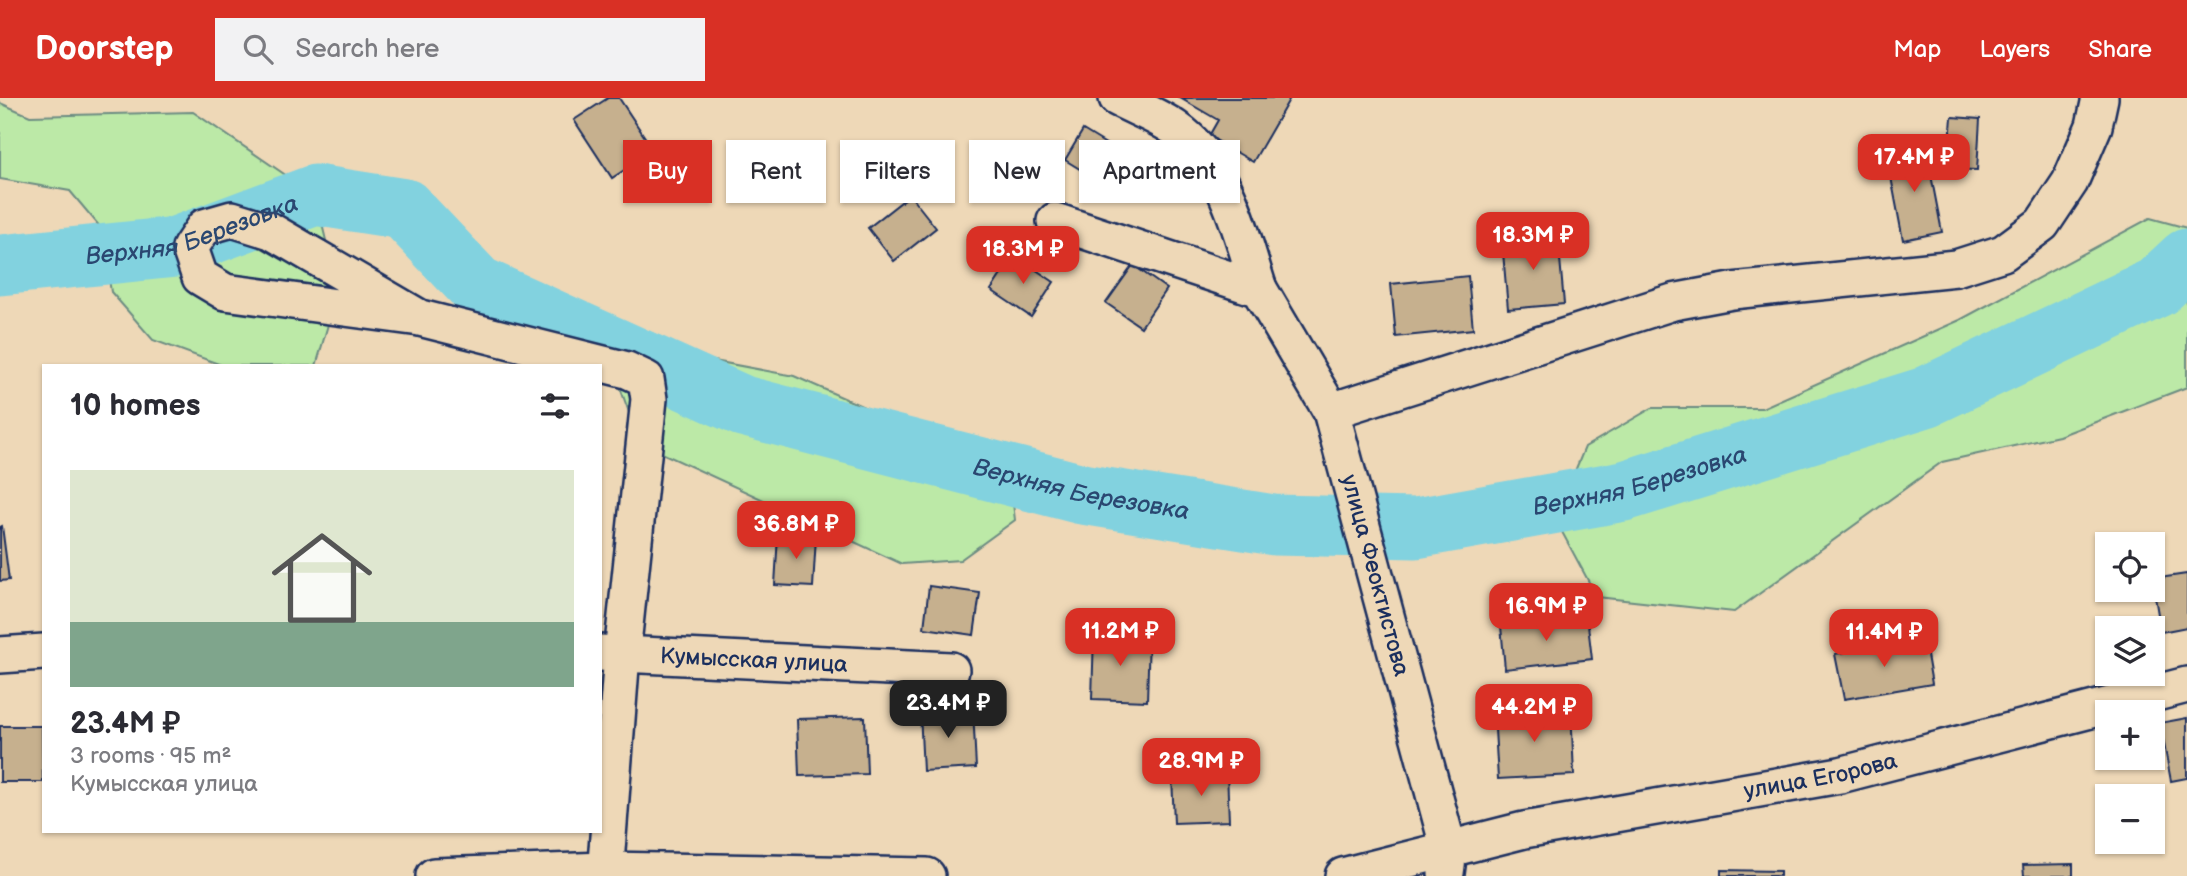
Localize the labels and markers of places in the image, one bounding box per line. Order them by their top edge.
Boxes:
pin: 17.4M ₽ [1849,134,1979,194]
pin: 18.3M ₽ [1468,212,1598,272]
pin: 18.3M ₽ [958,226,1088,286]
pin: 36.8M ₽ [731,502,861,561]
pin: 16.9M ₽ [1481,584,1611,643]
pin: 11.2M ₽ [1055,608,1185,668]
pin: 11.4M ₽ [1819,610,1949,669]
pin: 23.4M ₽ [883,680,1013,740]
pin: 44.2M ₽ [1469,684,1599,744]
pin: 28.9M ₽ [1136,738,1266,798]

